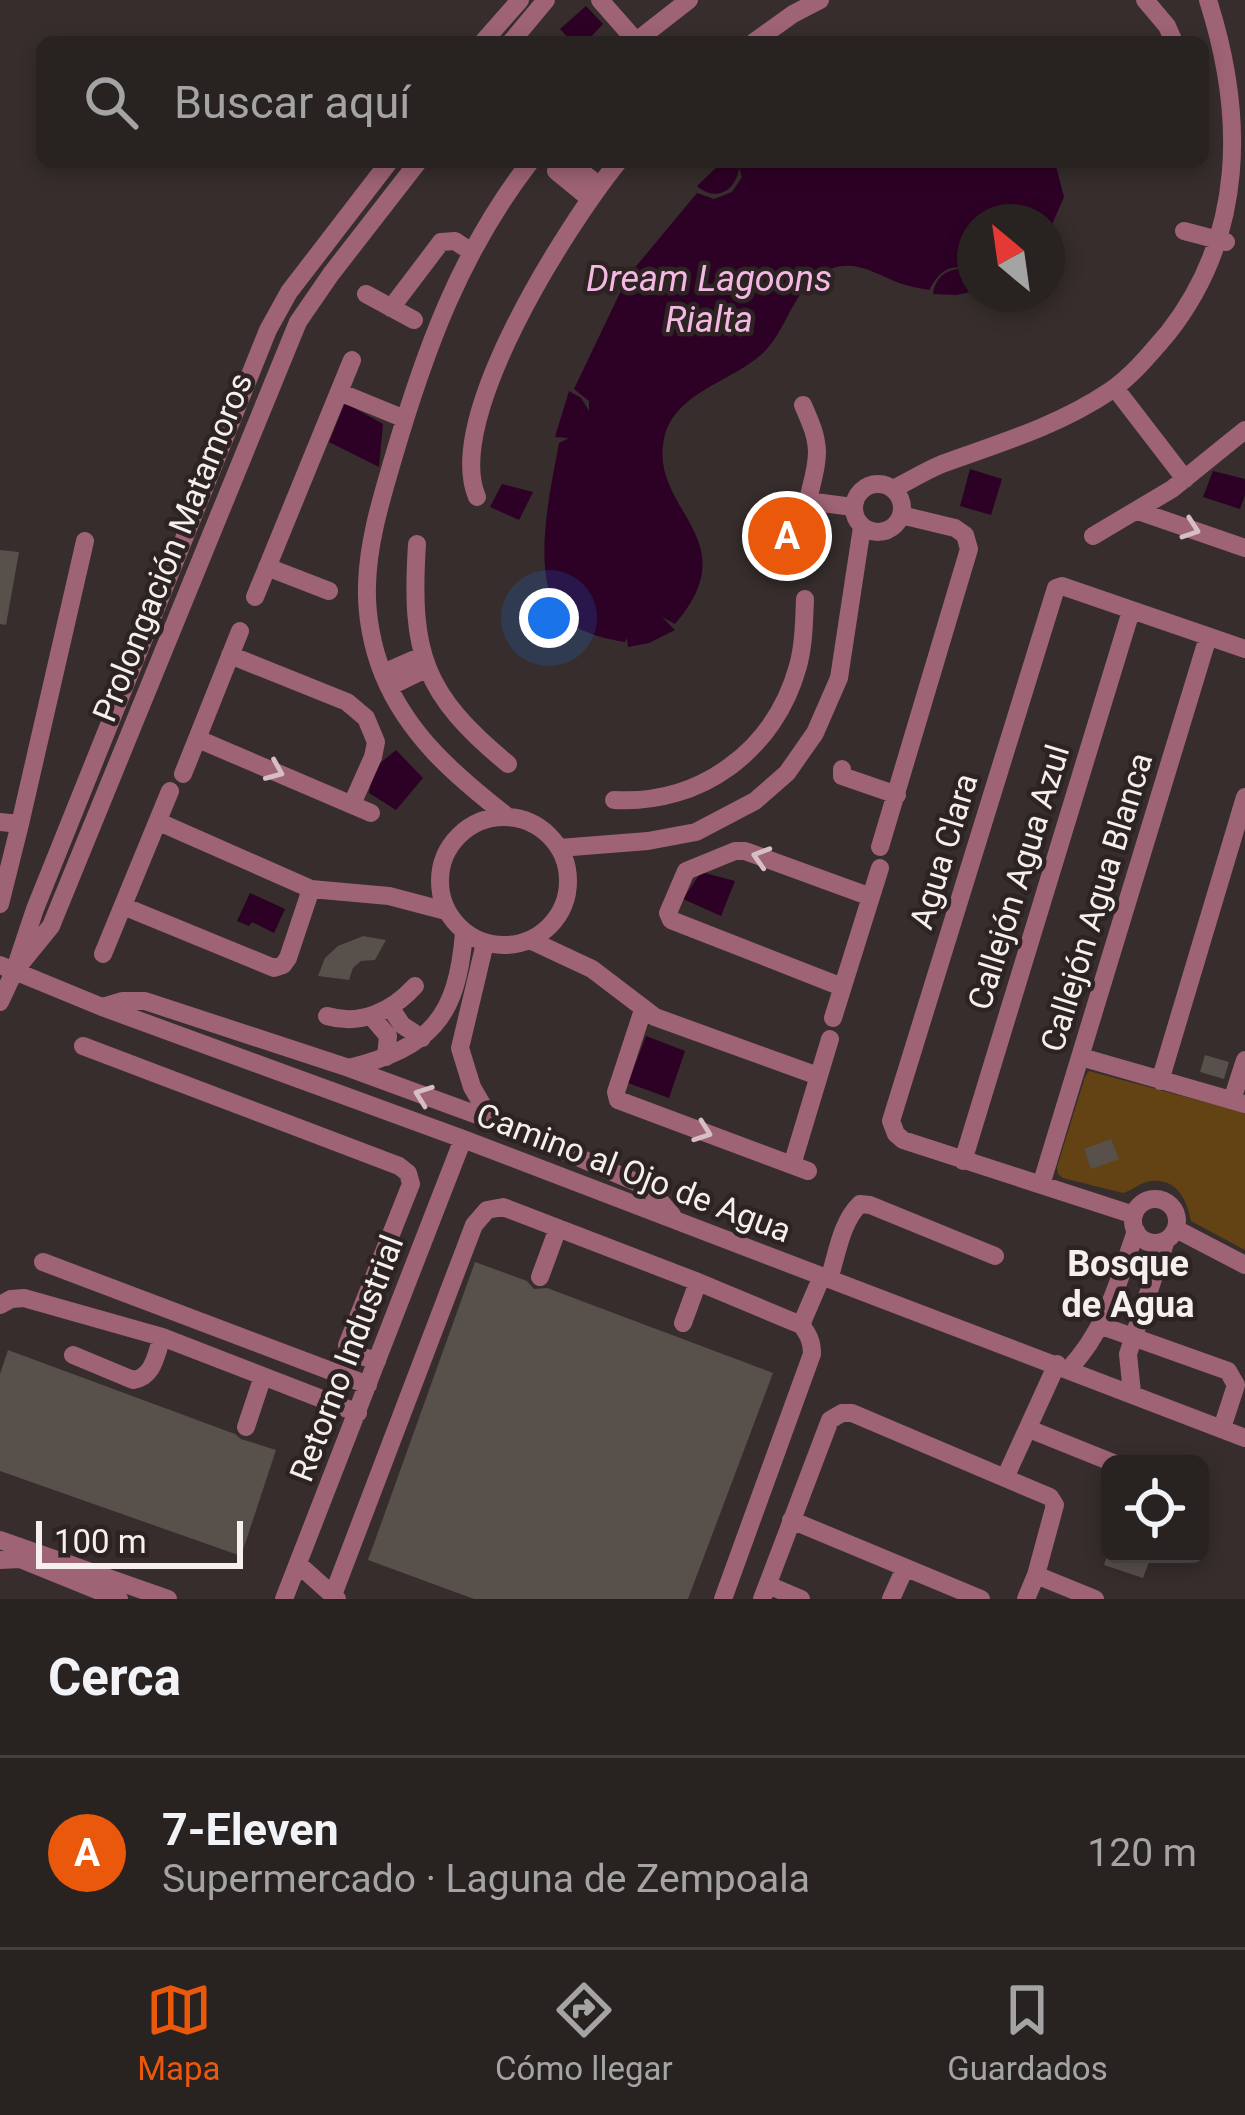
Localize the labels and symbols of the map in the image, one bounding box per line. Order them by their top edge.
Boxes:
north arrow [957,204,1065,312]
water label: Dream Lagoons Rialta [586,258,832,341]
street label: Prolongación Matamoros [85,367,260,727]
pin: A [748,491,826,581]
one-way arrow [1180,515,1201,539]
your location [519,588,579,648]
street label: Callejón Agua Azul [960,740,1077,1014]
street label: Callejón Agua Blanca [1032,748,1161,1056]
one-way arrow [262,757,284,781]
street label: Agua Clara [901,769,986,934]
one-way arrow [752,846,773,871]
one-way arrow [414,1085,435,1110]
street label: Camino al Ojo de Agua [471,1094,797,1250]
one-way arrow [691,1118,712,1142]
street label: Retorno Industrial [282,1230,411,1487]
district label: Bosque de Agua [1062,1243,1194,1326]
scale bar [36,1515,243,1568]

